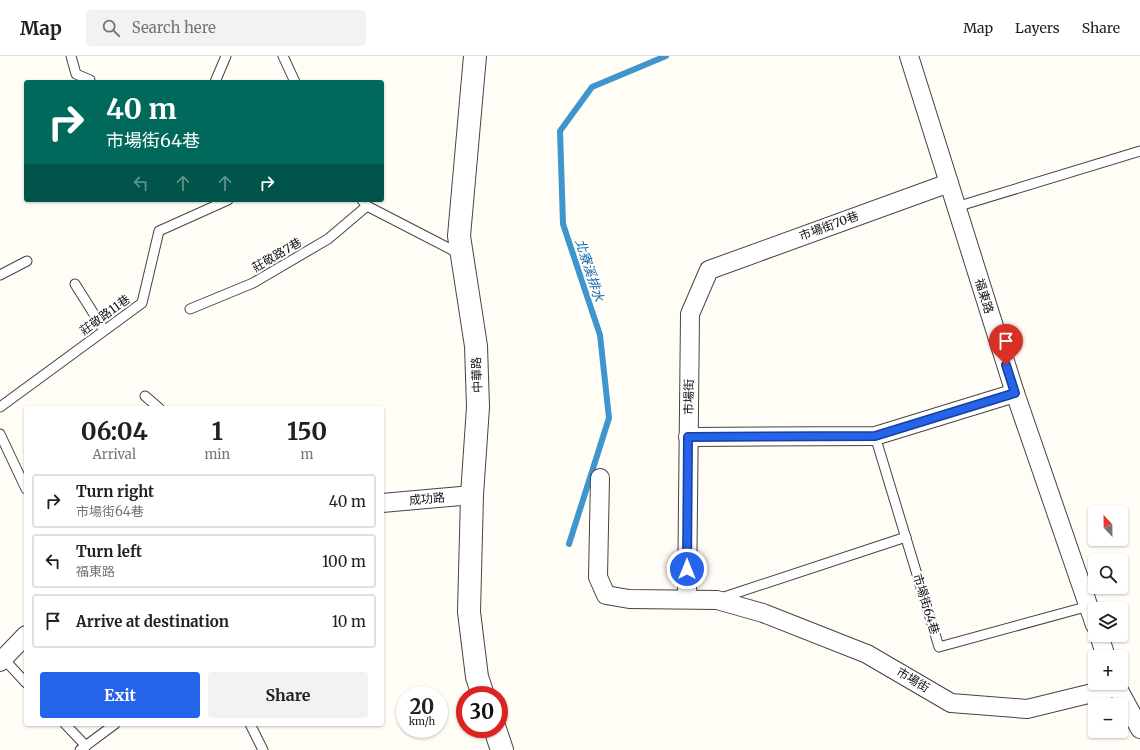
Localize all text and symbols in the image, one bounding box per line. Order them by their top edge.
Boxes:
search box [86,10,366,46]
text: Map [20,16,62,40]
icon: search [100,17,122,39]
text: Search here [132,18,216,37]
text: Map [963,19,993,37]
text: Layers [1015,19,1060,37]
text: Share [1082,19,1120,37]
text: 40 m [106,91,177,127]
icon: right [40,96,92,148]
text: 市場街64巷 [106,129,200,152]
icon: left [130,172,152,194]
icon: ahead [172,172,194,194]
icon: ahead [214,172,236,194]
icon: right [256,172,278,194]
street label: 市場街70巷 [797,208,861,243]
street label: 莊敬路7巷 [249,234,304,275]
water label: 北寮溪排水 [571,237,608,305]
street label: 福東路 [972,276,997,315]
street label: 莊敬路11巷 [77,291,133,338]
pin [989,324,1023,365]
icon: arrive [995,330,1017,352]
street label: 中華路 [468,357,485,393]
street label: 市場街 [681,379,696,415]
text: 06:04 [81,416,148,447]
text: 1 [212,416,223,447]
text: 150 [287,416,327,447]
text: Arrival [93,446,136,463]
text: min [204,446,230,463]
text: m [301,446,314,463]
text: Turn right [76,482,154,501]
street label: 成功路 [408,489,446,508]
icon: right [42,490,64,512]
text: 40 m [329,492,366,511]
text: 市場街64巷 [76,503,144,520]
north arrow [1088,506,1128,546]
map controls [1088,506,1128,738]
text: Turn left [76,542,142,561]
position arrow [666,548,708,590]
icon: left [42,550,64,572]
text: 100 m [322,552,366,571]
button: search [1088,554,1128,594]
text: 福東路 [76,563,115,580]
street label: 市場街64巷 [910,572,943,636]
button: layers [1088,602,1128,642]
icon: arrive [42,610,64,632]
text: Arrive at destination [76,612,229,631]
text: 10 m [332,612,366,631]
button: + [1088,650,1128,690]
street label: 市場街 [894,664,933,695]
button: Exit [40,672,200,718]
button: Share [208,672,368,718]
speed limit sign: 30 [456,686,508,738]
text: 20 [410,694,434,719]
button: − [1088,698,1128,738]
text: km/h [409,715,435,728]

